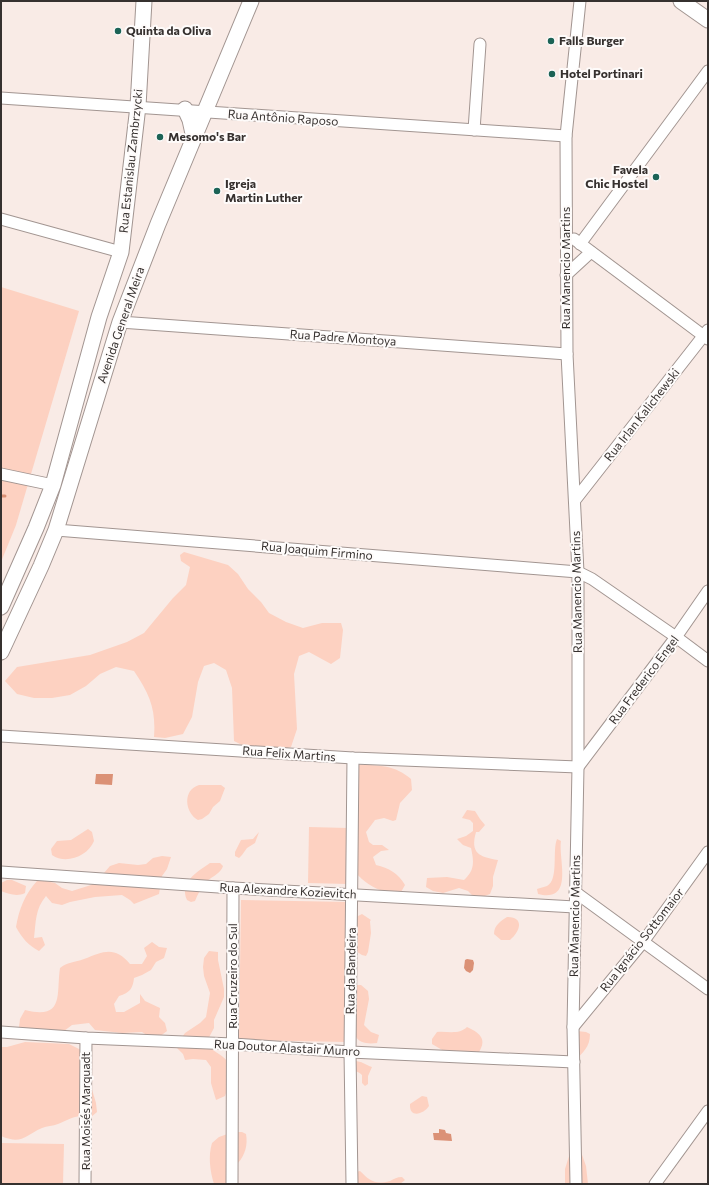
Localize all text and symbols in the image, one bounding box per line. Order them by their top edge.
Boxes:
place label: Quinta da Oliva [126,23,211,37]
marker: Quinta da Oliva [113,26,123,36]
place label: Falls Burger [559,33,624,47]
marker: Falls Burger [546,36,556,46]
place label: Hotel Portinari [560,66,643,80]
marker: Hotel Portinari [547,69,557,79]
street label: Rua Estanislau Zambrzycki [115,88,145,234]
street label: Rua Antônio Raposo [227,106,339,128]
place label: Mesomo's Bar [168,129,246,143]
marker: Mesomo's Bar [155,132,165,142]
place label: Favela Chic Hostel [585,162,648,190]
marker: Favela Chic Hostel [651,172,661,182]
place label: Igreja Martin Luther [225,176,303,204]
marker: Igreja Martin Luther [212,186,222,196]
street label: Rua Manencio Martins [558,207,572,329]
street label: Avenida General Meira [94,265,147,385]
street label: Rua Padre Montoya [289,326,397,348]
street label: Rua Irlan Kalichewski [601,365,682,464]
street label: Rua Manencio Martins [568,531,584,653]
street label: Rua Joaquim Firmino [261,538,374,563]
street label: Rua Frederico Engel [605,632,681,726]
street label: Rua Felix Martins [242,743,336,763]
street label: Rua Manencio Martins [566,855,582,977]
street label: Rua Alexandre Kozievitch [219,879,357,901]
street label: Rua Ignácio Sottomaior [596,885,686,994]
street label: Rua Cruzeiro do Sul [225,923,239,1029]
street label: Rua da Bandeira [342,927,358,1015]
street label: Rua Doutor Alastair Munro [214,1036,360,1058]
street label: Rua Moisés Marquadt [78,1052,92,1170]

